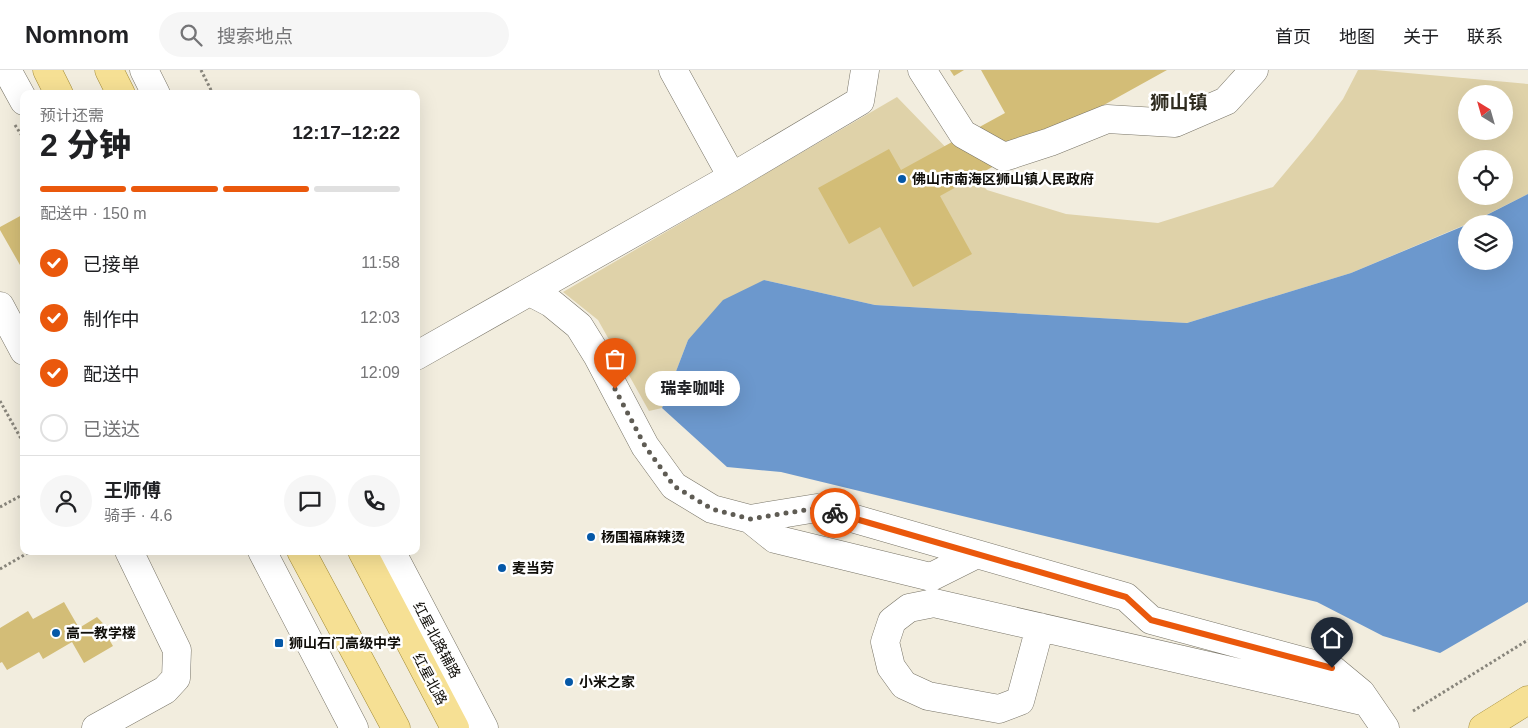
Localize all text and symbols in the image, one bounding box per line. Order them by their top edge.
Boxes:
search box [159,12,509,57]
text: Nomnom [25,21,129,48]
icon: search [177,21,205,49]
text: 搜索地点 [217,26,293,47]
text: 首页 [1275,27,1311,47]
text: 地图 [1339,27,1375,47]
text: 关于 [1403,27,1439,47]
text: 联系 [1467,27,1503,47]
north arrow [1458,85,1512,140]
map controls [1458,85,1513,270]
district label: 狮山镇 [1150,92,1208,113]
text: 预计还需 [40,107,104,124]
text: 12:17–12:22 [292,122,400,143]
text: 2 分钟 [40,127,131,163]
button: locate [1458,150,1513,205]
place label: 佛山市南海区狮山镇人民政府 [912,171,1094,187]
marker: 佛山市南海区狮山镇人民政府 [896,173,908,185]
text: 配送中 · 150 m [40,205,147,222]
button: layers [1458,215,1513,270]
icon: check [40,249,68,277]
text: 已接单 [83,254,140,275]
text: 11:58 [361,254,400,271]
icon: check [40,304,68,332]
text: 制作中 [83,309,140,330]
text: 12:03 [360,309,400,326]
pin [594,338,636,389]
icon: bag [601,345,629,373]
icon: check [40,359,68,387]
text: 配送中 [83,364,140,385]
text: 12:09 [360,364,400,381]
callout: 瑞幸咖啡 [645,372,740,406]
text: 瑞幸咖啡 [660,380,725,397]
text: 已送达 [83,419,140,440]
button: person [40,475,92,527]
button: chat [284,475,336,527]
button: phone [348,475,400,527]
text: 王师傅 [104,480,161,501]
courier [810,488,860,538]
icon: bike [821,499,849,527]
text: 骑手 · 4.6 [104,507,172,524]
place label: 杨国福麻辣烫 [601,529,685,545]
marker: 杨国福麻辣烫 [585,531,597,543]
place label: 麦当劳 [512,560,554,576]
marker: 麦当劳 [496,562,508,574]
street label: 红星北路辅路 [410,599,464,681]
pin [1311,617,1353,668]
icon: home [1318,624,1346,652]
place label: 高一教学楼 [66,625,136,641]
marker: 高一教学楼 [50,627,62,639]
place label: 狮山石门高级中学 [289,635,401,651]
marker: 狮山石门高级中学 [273,637,285,649]
street label: 红星北路 [409,650,451,708]
place label: 小米之家 [579,674,635,690]
marker: 小米之家 [563,676,575,688]

